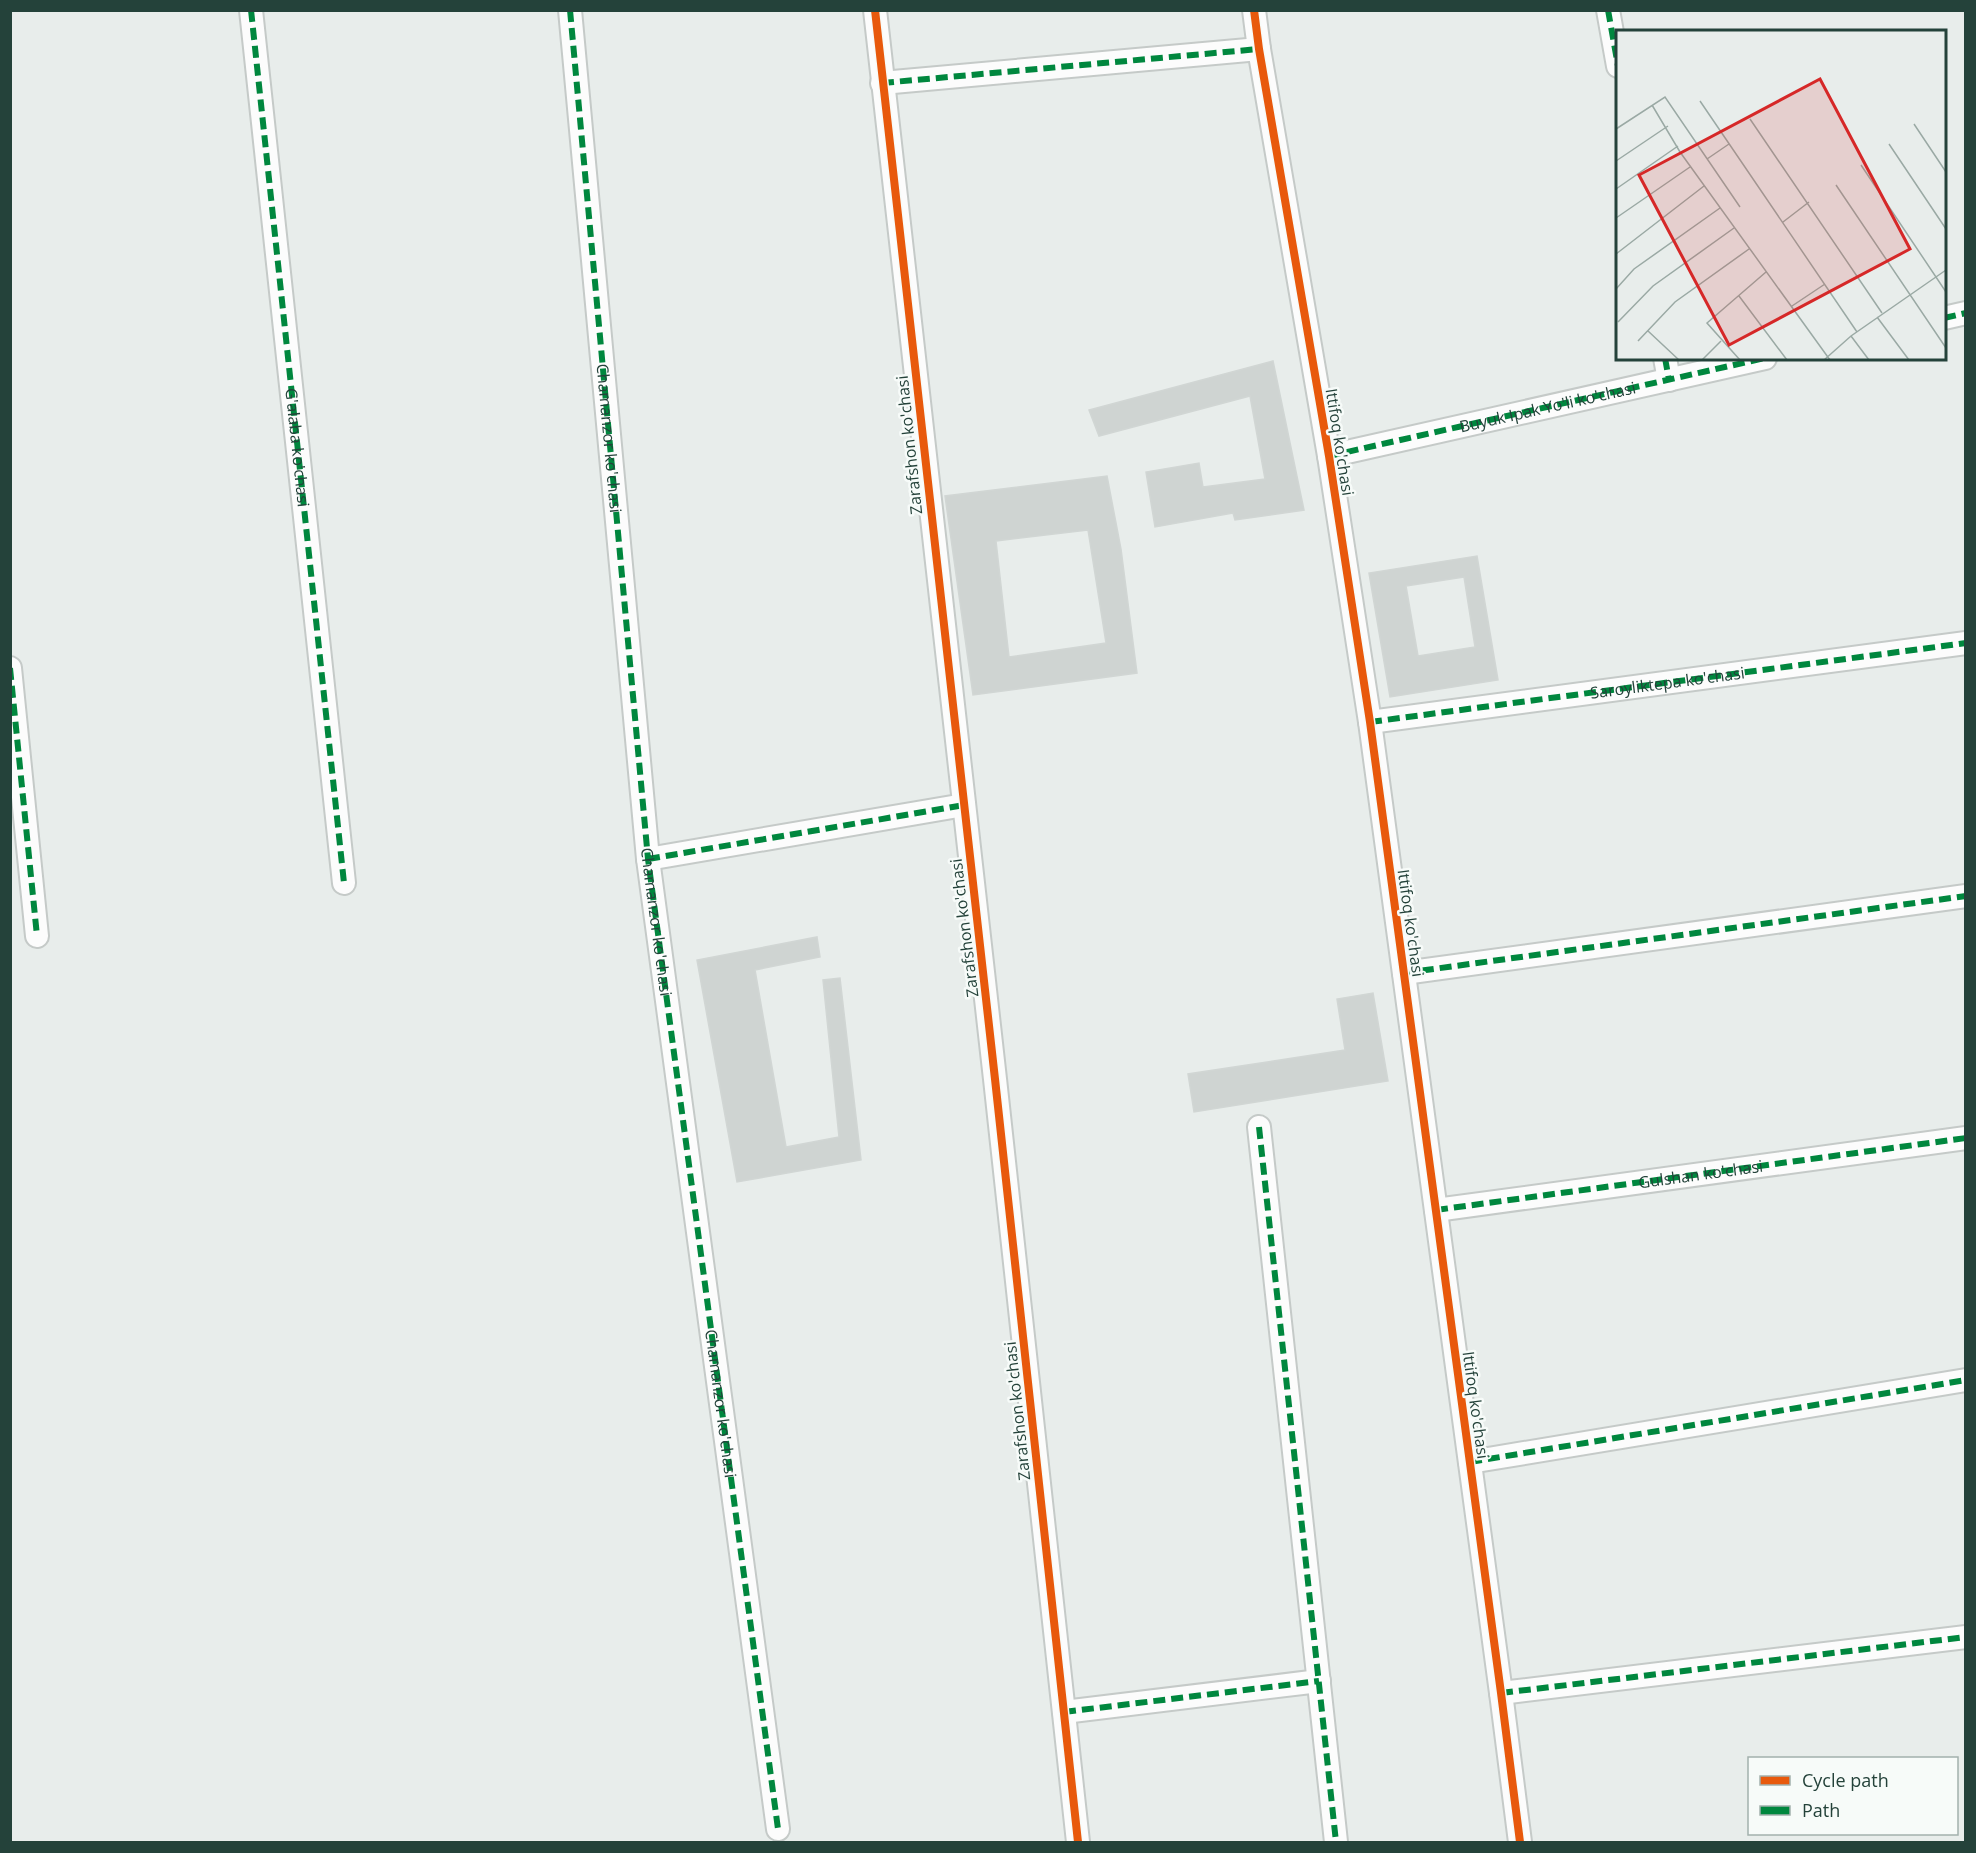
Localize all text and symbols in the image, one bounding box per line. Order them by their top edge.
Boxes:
inset map [1616,30,1946,360]
street label: Chamanzor ko'chasi [592,363,627,514]
street label: Zarafshon ko'chasi [891,374,927,516]
street label: Buyuk Ipak Yo'li ko'chasi [1457,376,1638,437]
street label: G'alaba ko'chasi [280,387,315,508]
street label: Ittifoq ko'chasi [1321,387,1359,497]
street label: Saroyliktepa ko'chasi [1589,661,1746,704]
street label: Chamanzor ko'chasi [636,847,677,998]
street label: Zarafshon ko'chasi [945,857,983,999]
street label: Ittifoq ko'chasi [1393,868,1429,978]
street label: Gulshan ko'chasi [1637,1155,1764,1193]
street label: Chamanzor ko'chasi [700,1328,742,1479]
street label: Zarafshon ko'chasi [999,1340,1035,1482]
street label: Ittifoq ko'chasi [1458,1350,1494,1460]
legend [1748,1757,1958,1835]
text: Cycle path [1802,1768,1889,1792]
text: Path [1802,1798,1840,1822]

